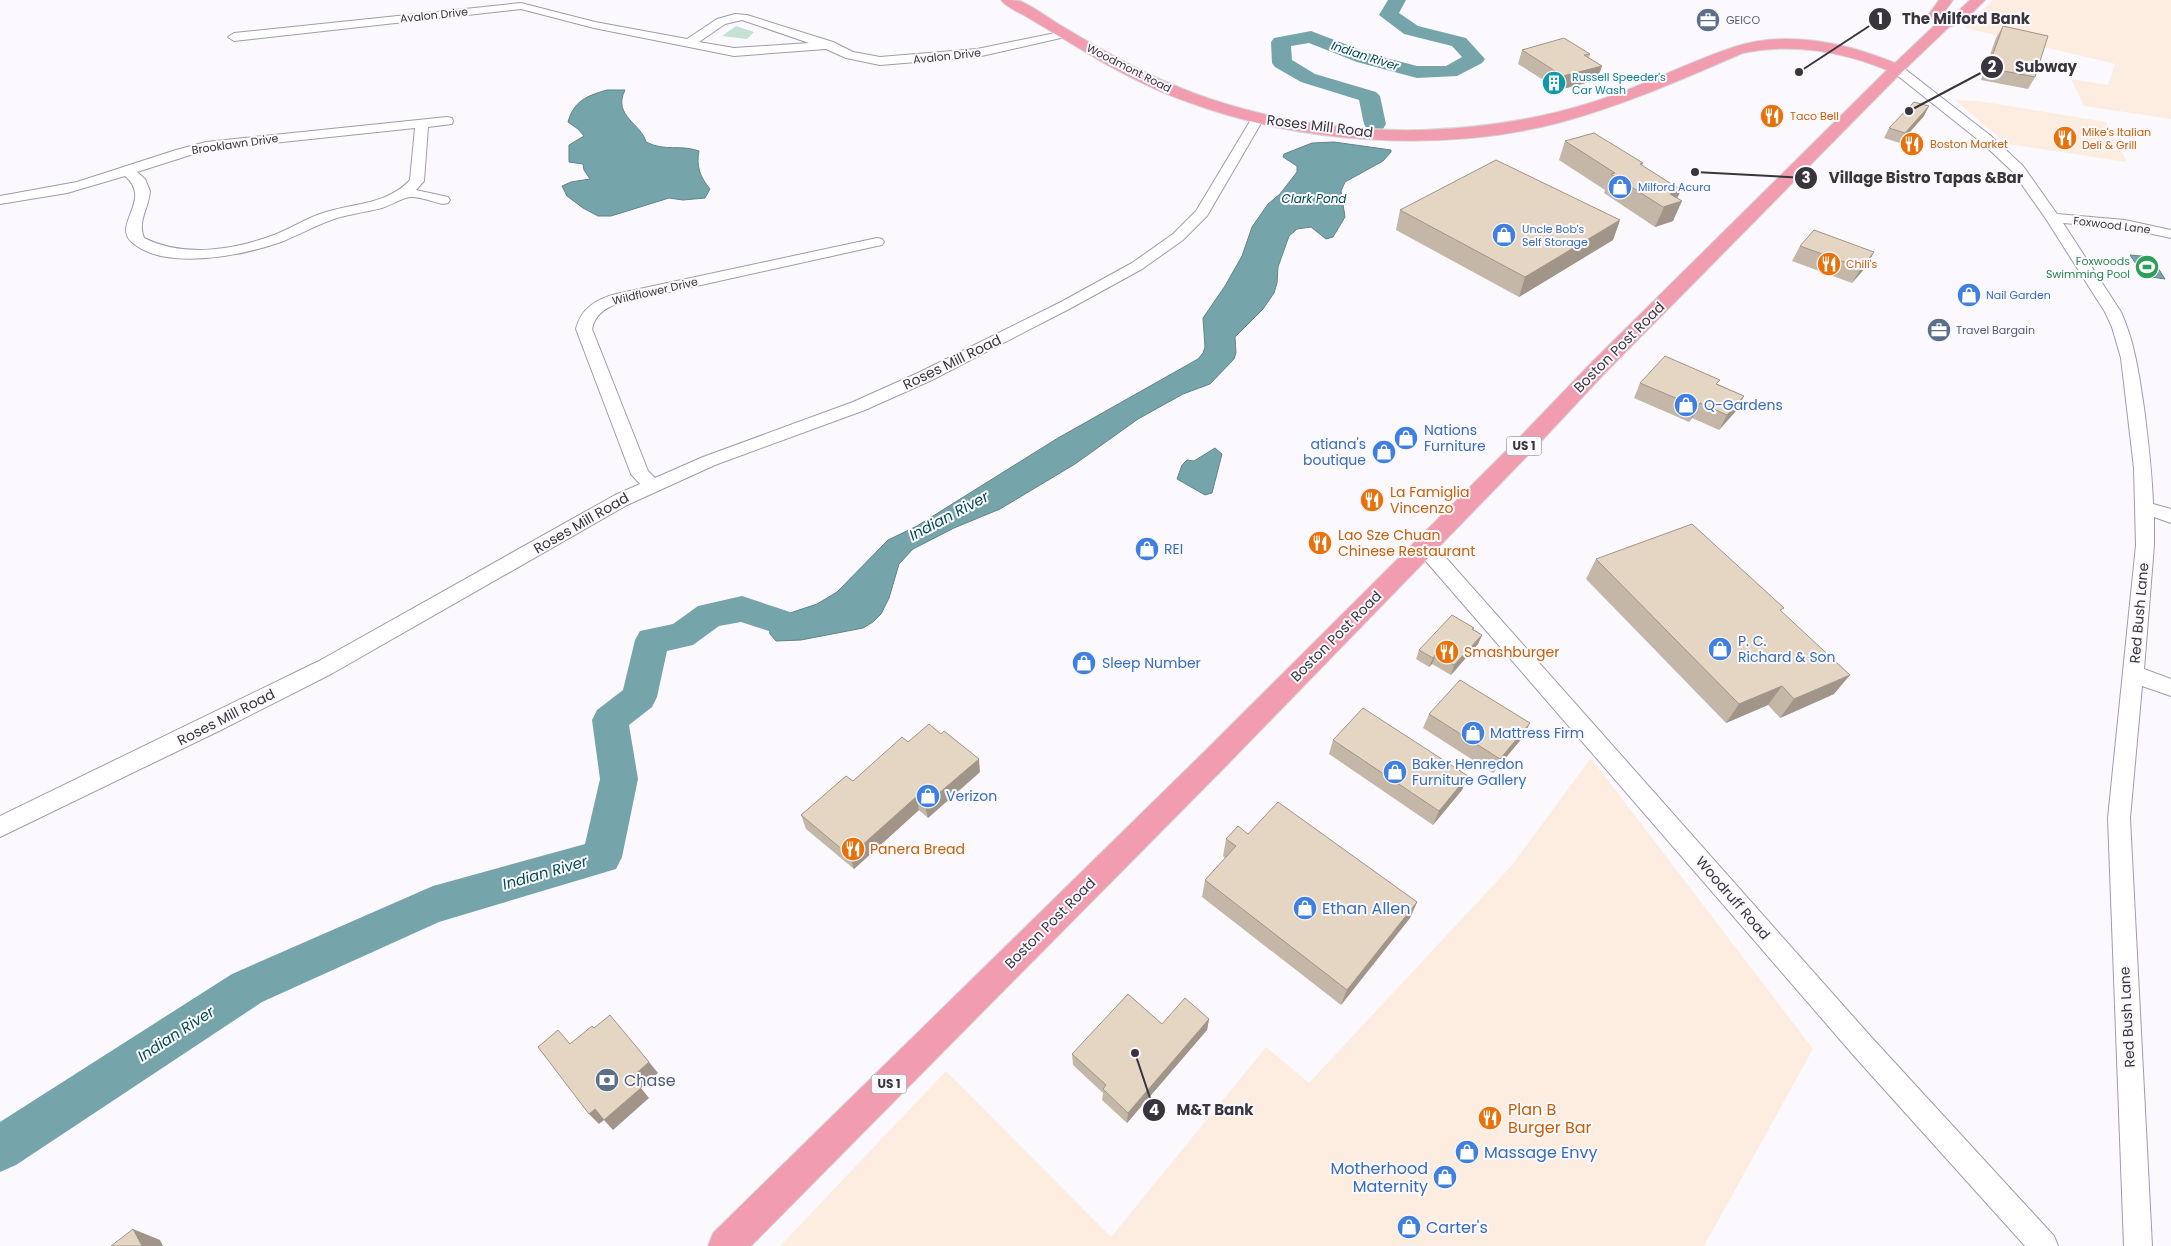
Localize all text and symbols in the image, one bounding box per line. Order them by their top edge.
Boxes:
street label: Avalon Drive [399,3,469,27]
callout: The Milford Bank [1867,4,2041,34]
office icon: GEICO [1695,7,1721,33]
text: 1 [1877,8,1883,29]
text: The Milford Bank [1902,8,2031,29]
place label: GEICO [1726,12,1760,28]
water label: Indian River [1329,37,1402,75]
street label: Woodmont Road [1084,40,1174,96]
street label: Avalon Drive [912,44,982,68]
callout: Subway [1980,52,2087,82]
text: 2 [1988,56,1997,77]
text: Subway [2015,56,2078,77]
place label: Russell Speeder's Car Wash [1572,69,1666,98]
building icon: Russell Speeder's Car Wash [1541,70,1567,96]
restaurant icon: Taco Bell [1759,103,1785,129]
place label: Taco Bell [1790,108,1839,124]
street label: Roses Mill Road [1266,110,1374,142]
place label: Mike's Italian Deli & Grill [2082,124,2151,153]
restaurant icon: Mike's Italian Deli & Grill [2052,125,2078,151]
street label: Brooklawn Drive [191,130,280,158]
restaurant icon: Boston Market [1899,131,1925,157]
place label: Boston Market [1930,136,2008,152]
callout: Village Bistro Tapas &Bar [1793,163,2033,193]
text: 3 [1801,167,1811,188]
text: Village Bistro Tapas &Bar [1829,167,2024,188]
shop icon: Milford Acura [1607,174,1633,200]
place label: Milford Acura [1638,179,1711,195]
water label: Clark Pond [1282,190,1347,207]
street label: Foxwood Lane [2073,212,2152,238]
place label: Uncle Bob's Self Storage [1522,221,1588,250]
shop icon: Uncle Bob's Self Storage [1491,222,1517,248]
restaurant icon: Chili's [1816,251,1842,277]
place label: Foxwoods Swimming Pool [2046,253,2130,282]
sports icon: Foxwoods Swimming Pool [2134,254,2160,280]
place label: Chili's [1846,256,1877,272]
street label: Wildflower Drive [611,273,700,309]
shop icon: Nail Garden [1956,282,1982,308]
place label: Nail Garden [1986,287,2051,303]
street label: Boston Post Road [1569,297,1669,397]
office icon: Travel Bargain [1926,317,1952,343]
place label: Travel Bargain [1956,322,2035,338]
street label: Roses Mill Road [900,330,1004,394]
shop icon: Q-Gardens [1673,392,1699,418]
place label: Q-Gardens [1704,395,1783,415]
place label: Nations Furniture [1424,420,1486,456]
shop icon: Nations Furniture [1393,425,1419,451]
place label: atiana's boutique [1303,434,1366,470]
road number: US 1 [1506,436,1542,456]
shop icon: atiana's boutique [1371,439,1397,465]
place label: La Famiglia Vincenzo [1390,482,1469,518]
water label: Indian River [905,486,993,545]
restaurant icon: La Famiglia Vincenzo [1359,487,1385,513]
street label: Roses Mill Road [530,488,632,558]
place label: Lao Sze Chuan Chinese Restaurant [1338,525,1475,561]
restaurant icon: Lao Sze Chuan Chinese Restaurant [1307,530,1333,556]
shop icon: REI [1134,536,1160,562]
place label: REI [1164,539,1183,559]
street label: Red Bush Lane [2125,561,2153,664]
street label: Boston Post Road [1286,586,1386,686]
place label: P. C. Richard & Son [1738,631,1836,667]
shop icon: P. C. Richard & Son [1707,636,1733,662]
restaurant icon: Smashburger [1434,639,1460,665]
place label: Smashburger [1464,642,1559,662]
shop icon: Sleep Number [1071,650,1097,676]
place label: Sleep Number [1102,653,1201,673]
street label: Roses Mill Road [174,684,278,750]
shop icon: Mattress Firm [1460,720,1486,746]
place label: Mattress Firm [1490,723,1584,743]
place label: Baker Henredon Furniture Gallery [1412,754,1526,790]
shop icon: Baker Henredon Furniture Gallery [1382,759,1408,785]
shop icon: Verizon [915,783,941,809]
place label: Verizon [946,786,997,806]
restaurant icon: Panera Bread [840,836,866,862]
place label: Panera Bread [870,839,965,859]
water label: Indian River [500,850,590,895]
street label: Woodruff Road [1691,852,1775,944]
street label: Boston Post Road [1000,873,1100,973]
shop icon: Ethan Allen [1292,895,1318,921]
place label: Ethan Allen [1322,897,1410,920]
street label: Red Bush Lane [2114,966,2140,1068]
water label: Indian River [133,1001,218,1066]
bank icon: Chase [594,1067,620,1093]
place label: Chase [624,1069,676,1092]
road number: US 1 [872,1074,906,1094]
callout: M&T Bank [1142,1095,1264,1125]
place label: Plan B Burger Bar [1508,1098,1592,1139]
text: 4 [1149,1099,1159,1120]
text: M&T Bank [1176,1099,1254,1120]
restaurant icon: Plan B Burger Bar [1477,1105,1503,1131]
shop icon: Massage Envy [1454,1139,1480,1165]
place label: Massage Envy [1484,1141,1598,1164]
place label: Motherhood Maternity [1330,1157,1428,1198]
shop icon: Motherhood Maternity [1432,1164,1458,1190]
shop icon: Carter's [1396,1214,1422,1240]
place label: Carter's [1426,1216,1488,1239]

